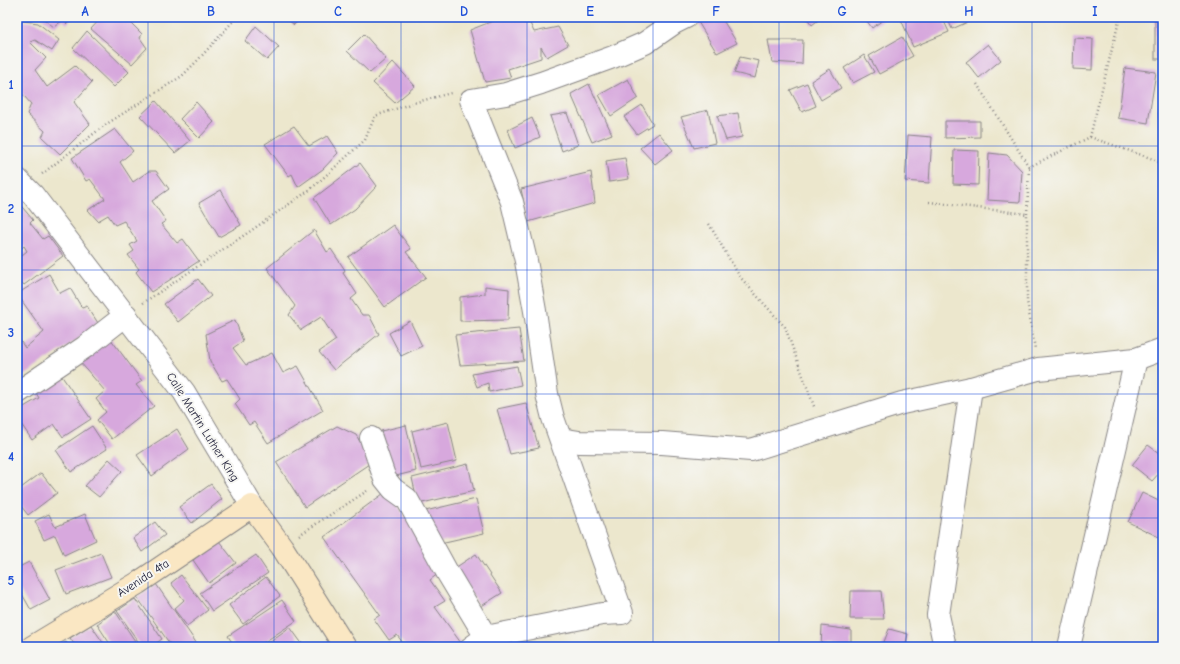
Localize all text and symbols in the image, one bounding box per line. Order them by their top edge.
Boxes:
text: A [81,4,89,19]
text: B [207,4,215,19]
text: C [334,4,342,19]
text: D [460,4,468,19]
text: E [586,4,594,19]
text: F [712,4,720,19]
text: G [837,4,847,19]
text: H [964,4,974,19]
text: I [1092,4,1098,19]
text: 1 [8,77,14,92]
text: 2 [8,201,14,216]
text: 3 [8,325,14,340]
street label: Calle Martin Luther King [164,370,242,484]
text: 4 [8,449,14,464]
street label: Avenida 4ta [115,556,171,600]
text: 5 [8,573,15,588]

